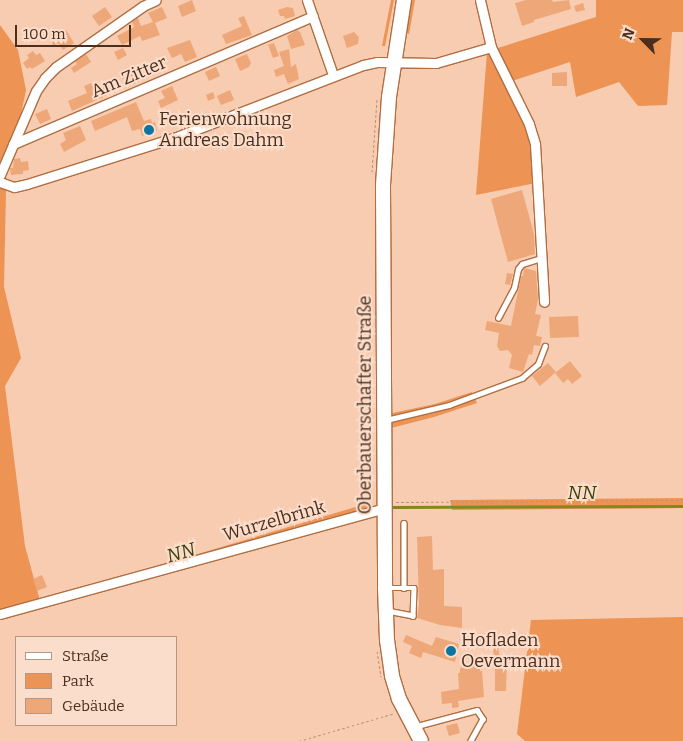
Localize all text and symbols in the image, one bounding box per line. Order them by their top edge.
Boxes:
scale bar [18,15,134,47]
north arrow [618,15,668,65]
text: 100 m [23,25,66,43]
text: N [619,26,639,42]
street label: Am Zitter [88,51,170,103]
place label: Ferienwohnung Andreas Dahm [159,109,292,152]
marker: Ferienwohnung Andreas Dahm [143,124,155,136]
street label: Oberbauerschafter Straße [354,296,376,514]
water label: NN [567,482,597,504]
street label: Wurzelbrink [220,496,328,546]
water label: NN [164,538,198,568]
place label: Hofladen Oevermann [461,630,560,672]
legend [15,636,178,726]
marker: Hofladen Oevermann [445,645,457,657]
text: Straße [62,647,108,665]
text: Park [62,672,94,690]
text: Gebäude [62,697,125,715]

